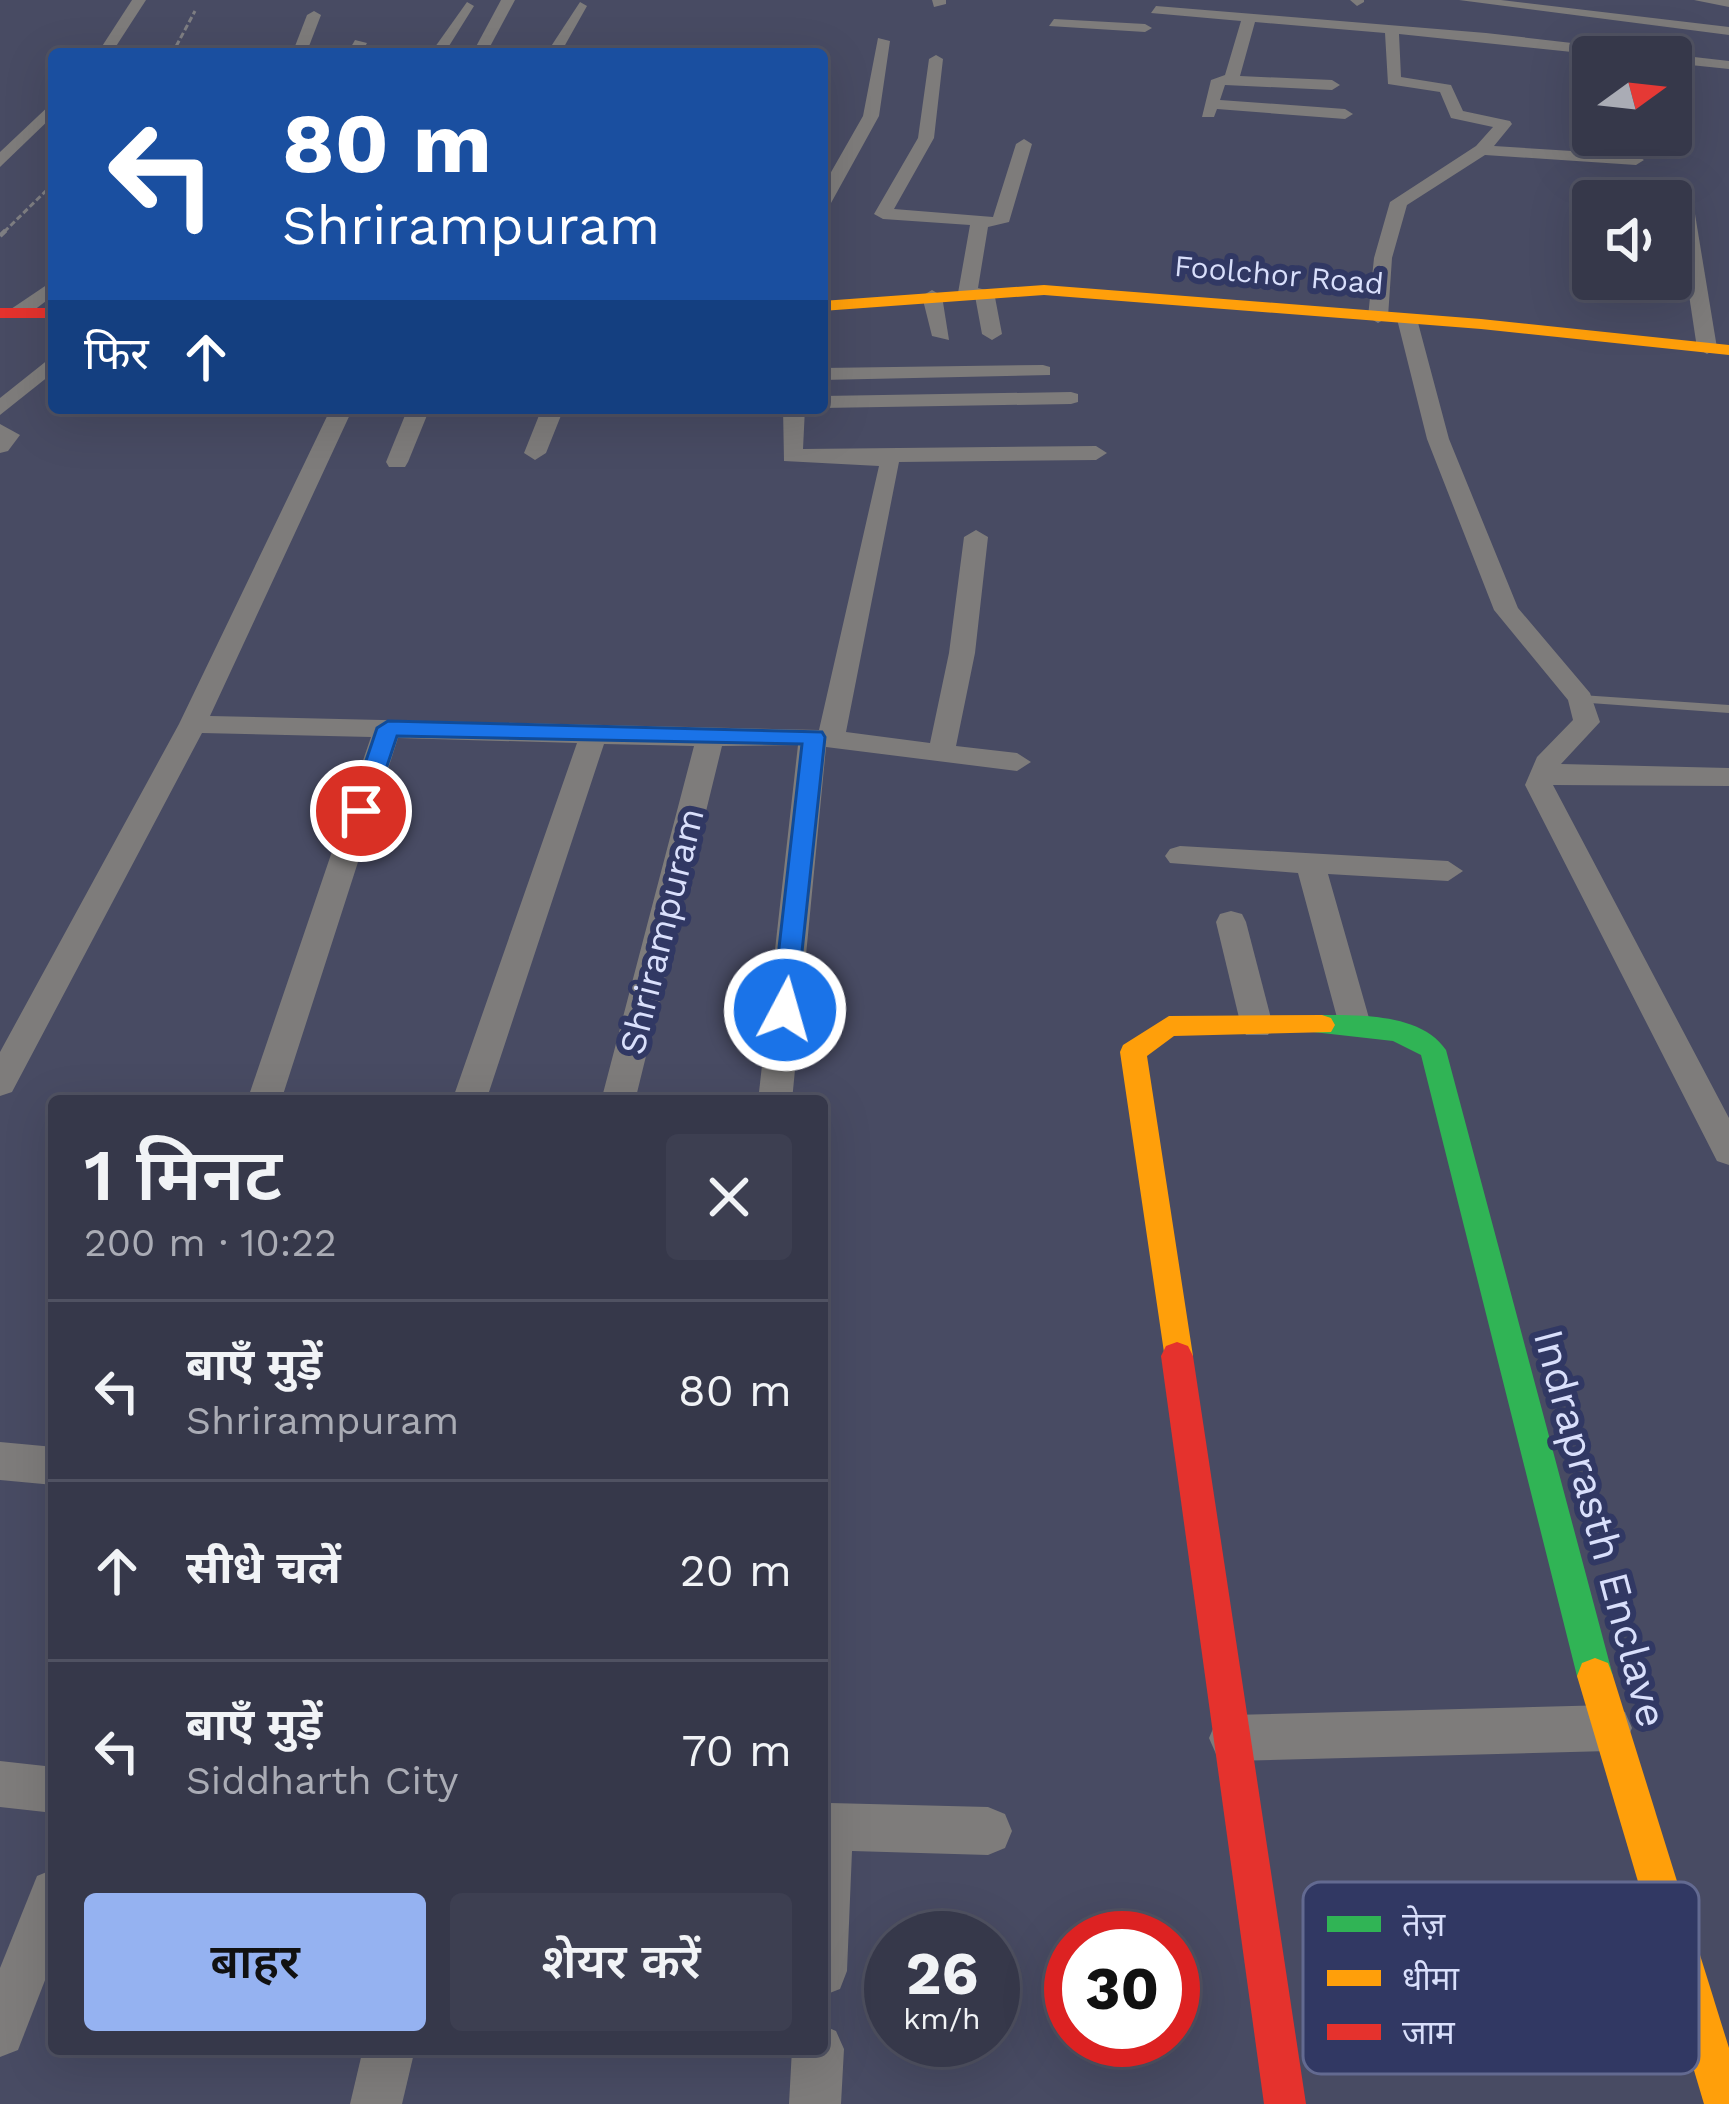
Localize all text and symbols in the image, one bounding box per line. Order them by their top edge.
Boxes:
north arrow [1572,36,1692,156]
map controls [1572,36,1692,300]
text: 80 m [282,94,492,192]
icon: left [84,96,240,252]
button: sound [1572,180,1692,300]
text: Shrirampuram [282,194,660,257]
street label: Foolchor Road [1173,248,1385,301]
icon: ahead [173,324,239,390]
text: फिर [84,327,149,380]
pin [310,760,412,862]
icon: arrive [328,778,394,844]
street label: Shrirampuram [611,804,713,1059]
position arrow [722,947,848,1073]
text: 1 मिनट [84,1133,282,1217]
button: close [666,1134,792,1260]
text: 200 m · 10:22 [84,1220,337,1265]
street label: Indraprasth Enclave [1524,1324,1677,1732]
text: बाएँ मुड़ें [186,1338,322,1391]
icon: left [84,1358,150,1424]
text: 80 m [678,1364,792,1417]
text: Shrirampuram [186,1398,459,1443]
icon: ahead [84,1538,150,1604]
text: सीधे चलें [186,1541,341,1594]
text: 20 m [680,1544,792,1597]
text: बाएँ मुड़ें [186,1698,322,1751]
icon: left [84,1718,150,1784]
text: 70 m [681,1724,792,1777]
text: Siddharth City [186,1758,458,1803]
legend [1303,1882,1699,2074]
button: बाहर [84,1893,426,2031]
button: शेयर करें [450,1893,792,2031]
text: तेज़ [1402,1905,1446,1944]
speed limit sign: 30 [1044,1911,1200,2067]
text: 26 [906,1938,978,2009]
text: धीमा [1402,1959,1461,1998]
text: km/h [903,2001,981,2036]
text: जाम [1402,2013,1456,2052]

